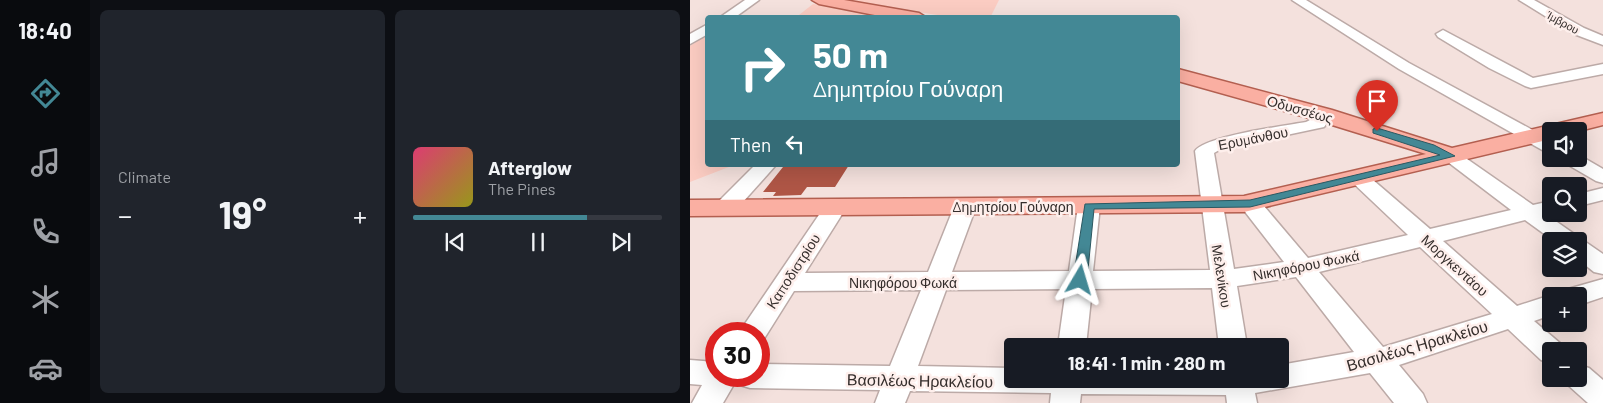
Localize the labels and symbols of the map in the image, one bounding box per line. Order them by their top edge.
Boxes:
street label: Ίμβρου [1544,7,1581,36]
pin [1356,80,1398,131]
street label: Οδυσσέως [1265,92,1335,127]
street label: Ερυμάνθου [1217,123,1289,153]
street label: Δημητρίου Γούναρη [953,198,1074,215]
street label: Καποδιστρίου [763,230,823,312]
street label: Μοργκεντάου [1418,231,1492,299]
street label: Μελενίκου [1209,243,1235,309]
street label: Νικηφόρου Φωκά [1251,246,1361,284]
position arrow [1053,253,1105,305]
street label: Νικηφόρου Φωκά [849,274,957,291]
street label: Βασιλέως Ηρακλείου [1344,316,1490,374]
speed limit sign: 30 [705,322,770,387]
street label: Βασιλέως Ηρακλείου [847,369,993,391]

